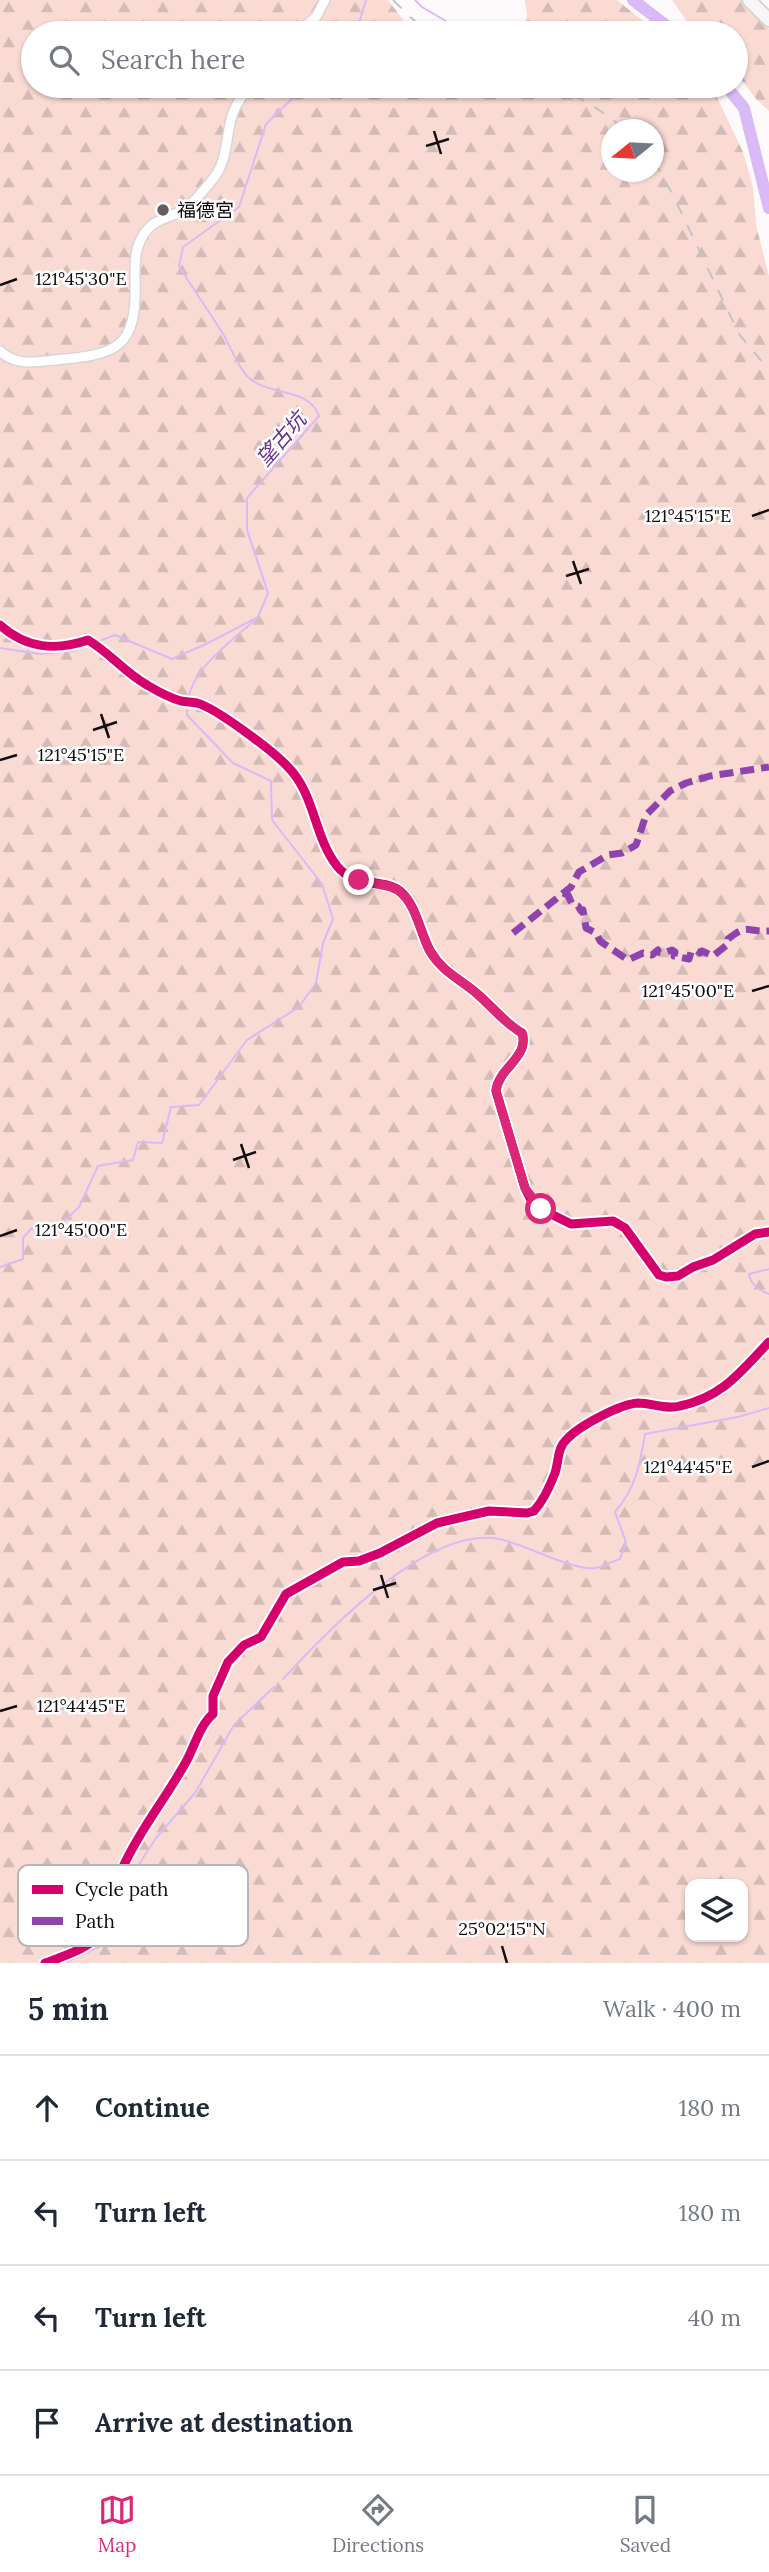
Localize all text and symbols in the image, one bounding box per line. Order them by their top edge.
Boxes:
search box [21,21,748,98]
icon: search [45,41,83,79]
text: Search here [101,43,245,76]
north arrow [601,119,664,182]
place label: 福德宮 [177,198,234,222]
marker: 福德宮 [155,202,171,218]
text: 121°45'30"E [35,267,127,290]
water label: 望古坑 [250,404,314,472]
text: 121°45'15"E [645,504,731,527]
text: 121°45'15"E [38,743,124,766]
route end [343,864,374,895]
text: 121°45'00"E [642,979,734,1002]
route start [525,1193,556,1224]
text: 121°45'00"E [35,1218,127,1241]
text: 121°44'45"E [644,1455,732,1478]
text: 121°44'45"E [37,1694,125,1717]
legend [18,1865,248,1946]
text: Cycle path [75,1877,168,1901]
map controls [685,1879,748,1942]
button: layers [685,1879,748,1942]
text: Path [75,1909,115,1933]
text: 25°02'15"N [458,1917,546,1940]
text: 5 min [28,1990,109,2028]
text: Walk · 400 m [603,1994,741,2023]
icon: ahead [28,2089,66,2127]
text: Continue [95,2091,210,2124]
text: 180 m [679,2093,741,2122]
icon: left [28,2194,66,2232]
text: Turn left [95,2196,206,2229]
text: 180 m [679,2198,741,2227]
icon: left [28,2299,66,2337]
text: Turn left [95,2301,206,2334]
text: 40 m [688,2303,741,2332]
icon: arrive [28,2404,66,2442]
text: Arrive at destination [95,2406,353,2439]
tab: Map [98,2491,136,2557]
tab: Directions [332,2491,424,2557]
tab: Saved [620,2491,671,2557]

